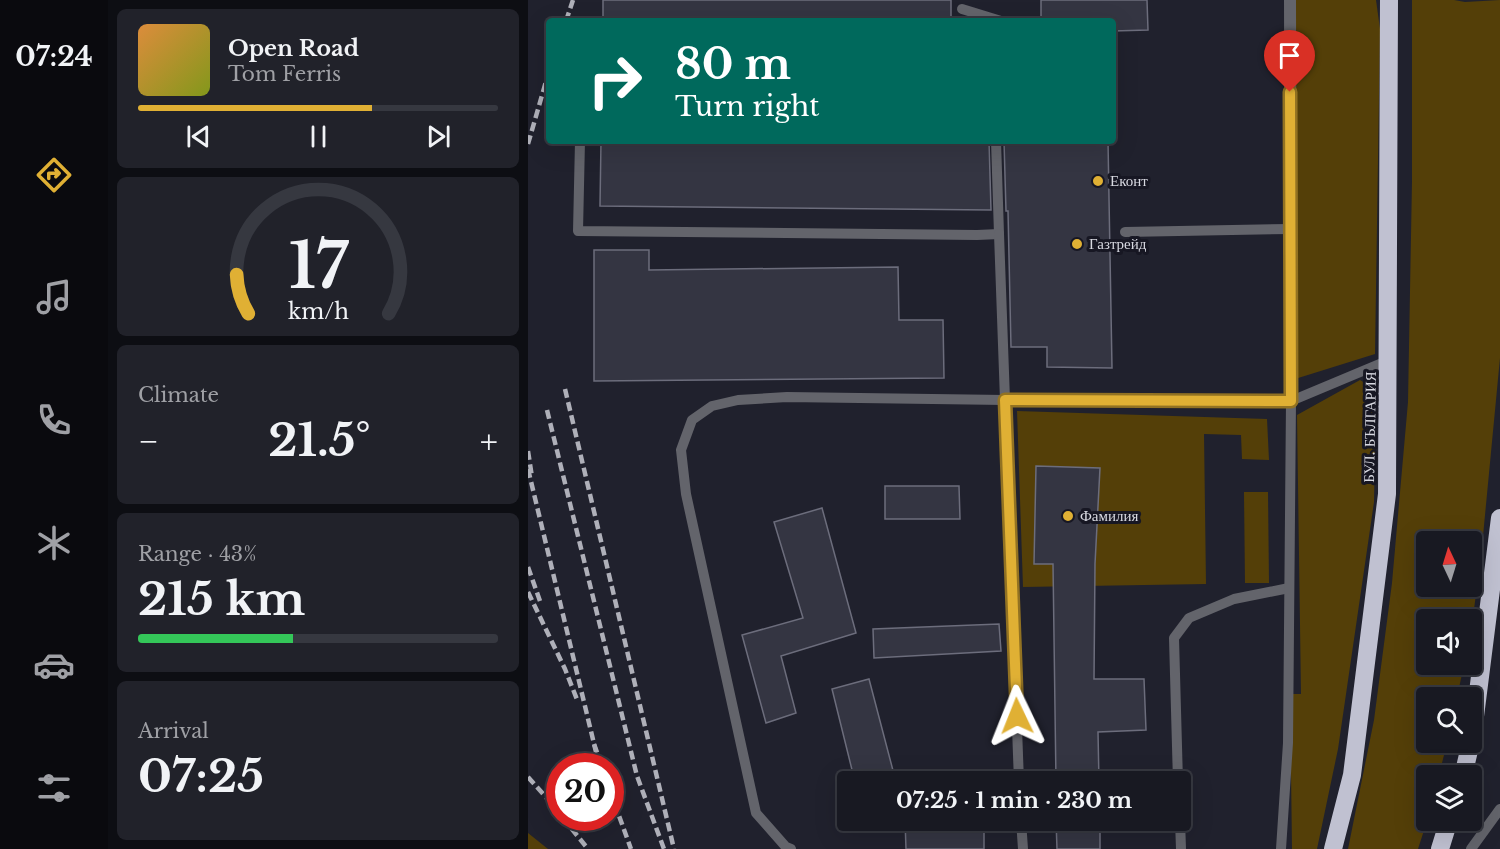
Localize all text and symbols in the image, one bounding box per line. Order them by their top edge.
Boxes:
pin [1264,30,1315,92]
text: Open Road [228,35,359,62]
text: 80 m [675,38,791,90]
icon: arrive [1273,39,1306,72]
text: 07:24 [15,40,93,73]
icon: right [576,42,654,120]
text: Tom Ferris [228,62,341,86]
text: Turn right [675,90,819,123]
icon: previous [182,120,215,153]
icon: pause [302,120,335,153]
icon: next [422,120,455,153]
icon: directions [33,154,75,196]
place label: Еконт [1110,171,1148,190]
marker: Еконт [1091,174,1105,188]
text: 17 [288,227,348,305]
place label: Газтрейд [1089,234,1147,253]
marker: Газтрейд [1070,237,1084,251]
icon: music [33,276,75,318]
text: km/h [288,298,349,325]
street label: БУЛ. БЪЛГАРИЯ [1359,371,1380,483]
text: Climate [138,383,219,407]
icon: phone [33,399,75,441]
text: 21.5° [268,412,371,468]
text: − [138,421,159,462]
text: + [480,421,498,462]
place label: Фамилия [1080,506,1139,525]
marker: Фамилия [1061,509,1075,523]
icon: climate [33,522,75,564]
north arrow [1416,531,1482,597]
map controls [1416,531,1482,831]
text: Range · 43% [138,542,257,566]
text: 215 km [138,571,305,627]
button: sound [1416,609,1482,675]
icon: car [33,644,75,686]
position arrow [985,684,1049,748]
button: search [1416,687,1482,753]
text: Arrival [138,719,209,743]
text: 07:25 [138,748,264,804]
speed limit sign: 20 [546,753,624,831]
button: layers [1416,765,1482,831]
icon: filters [33,767,75,809]
text: 07:25 · 1 min · 230 m [896,787,1132,814]

